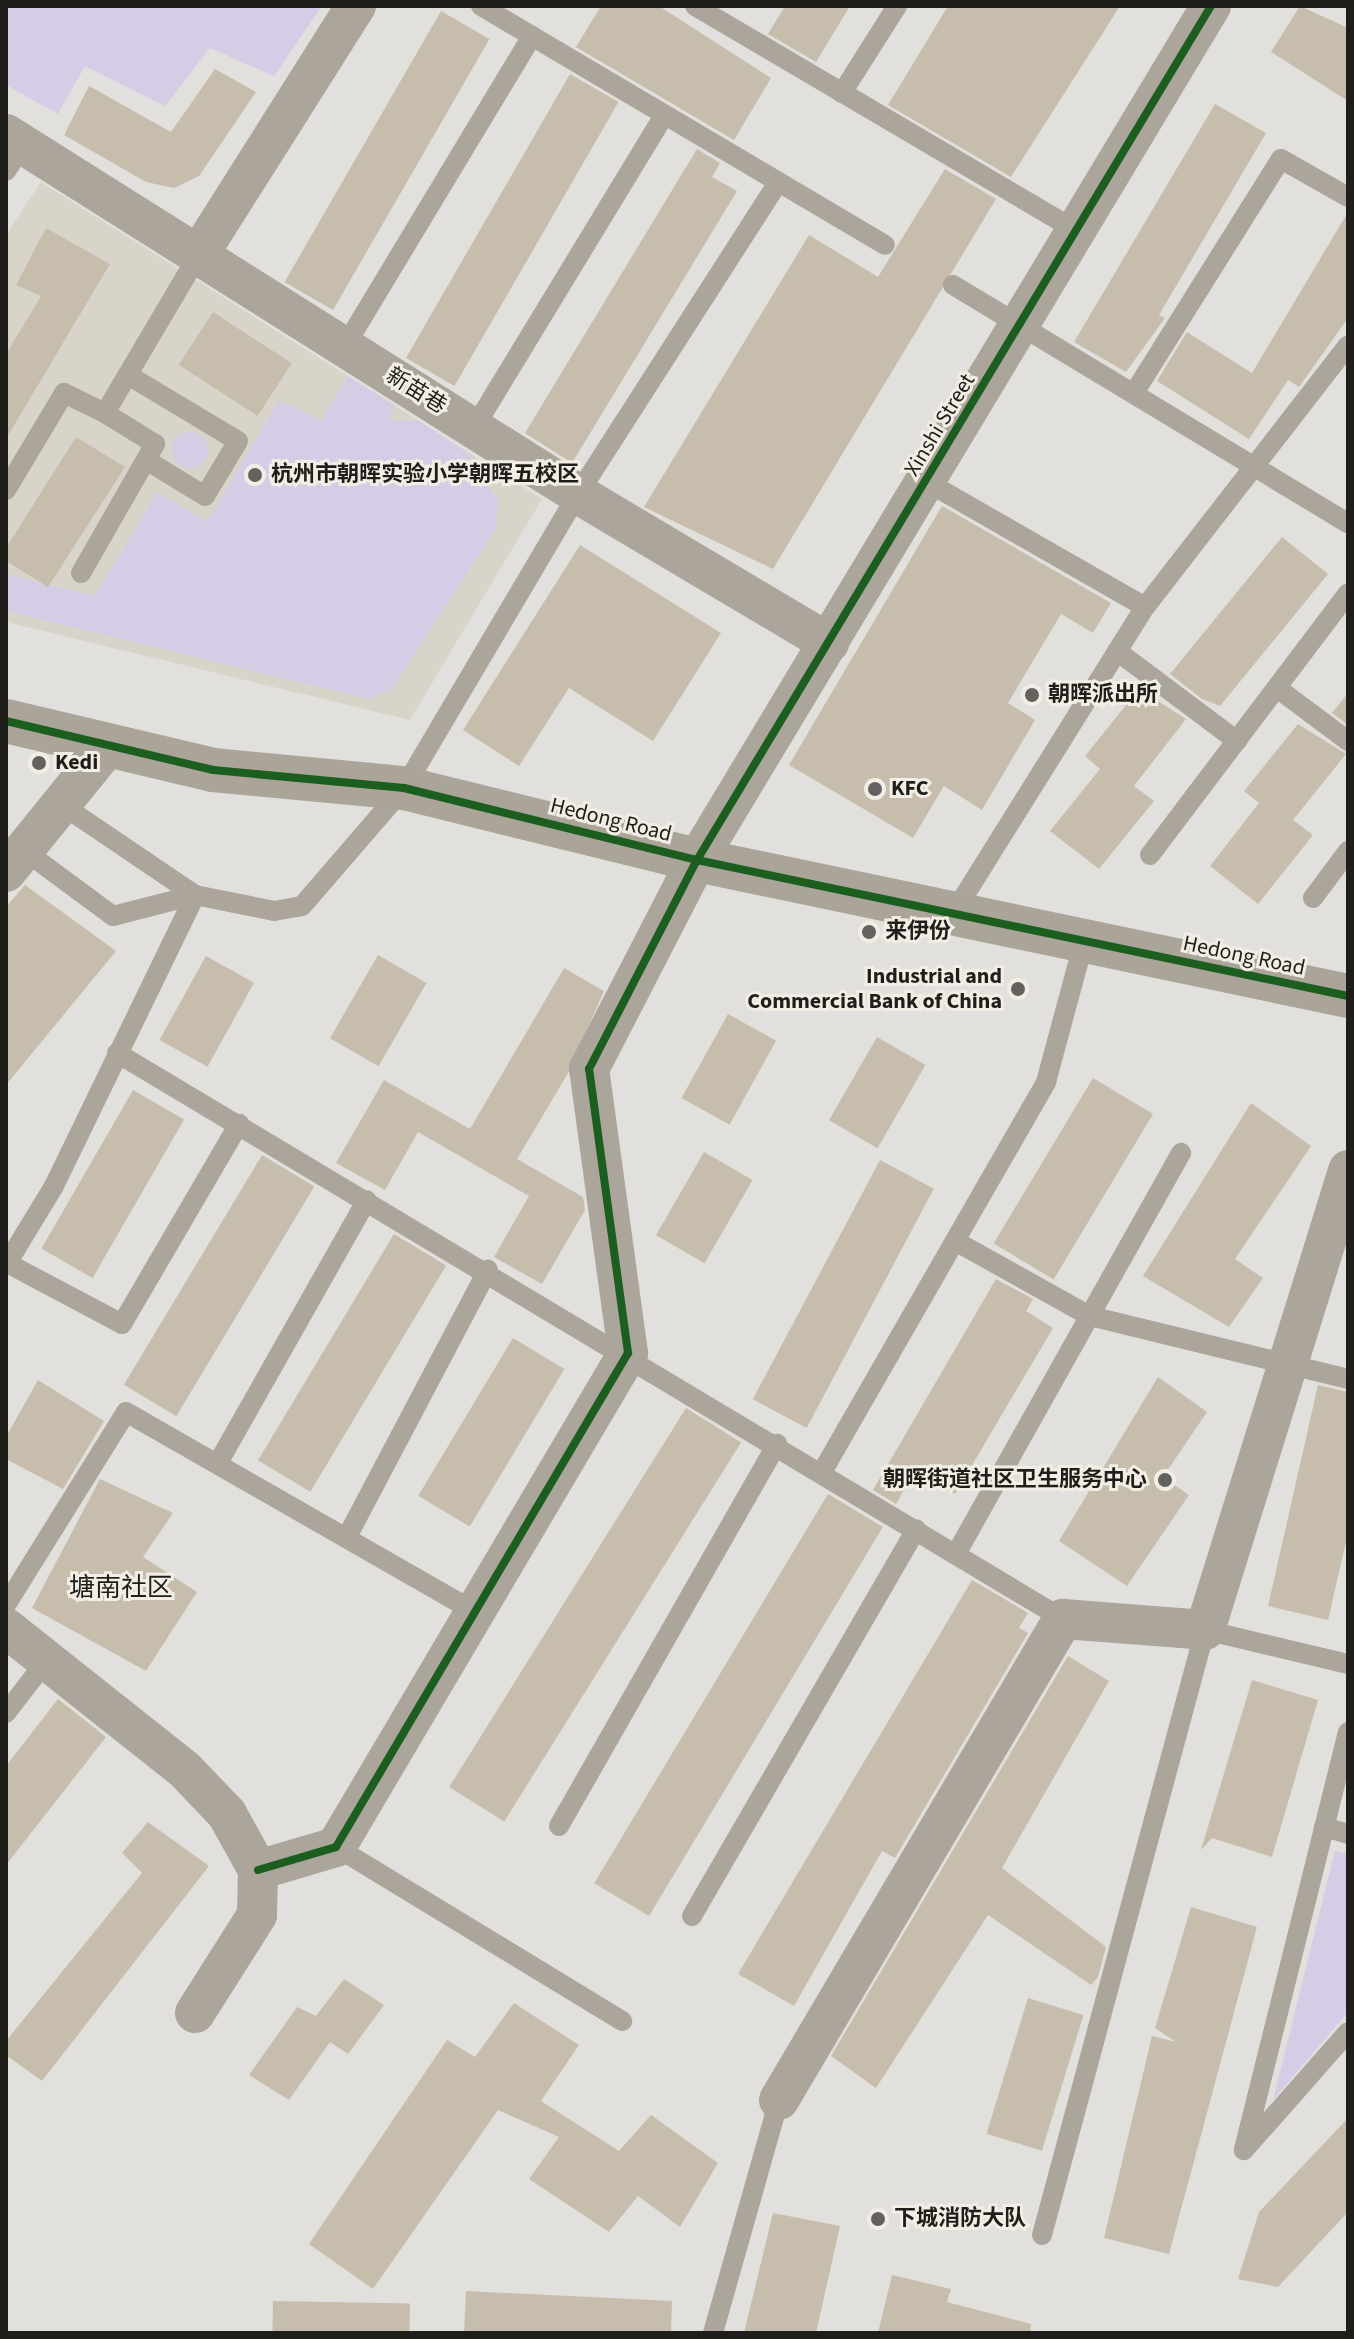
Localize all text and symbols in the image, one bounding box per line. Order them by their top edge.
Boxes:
street label: 新苗巷 [381,362,451,420]
street label: Xinshi Street [899,369,981,481]
place label: 杭州市朝晖实验小学朝晖五校区 [271,462,579,488]
marker: 杭州市朝晖实验小学朝晖五校区 [246,466,264,484]
place label: 朝晖派出所 [1048,682,1158,708]
marker: 朝晖派出所 [1023,686,1041,704]
place label: Kedi [55,750,98,776]
marker: Kedi [30,754,48,772]
place label: KFC [891,776,929,802]
marker: KFC [866,780,884,798]
street label: Hedong Road [548,792,674,848]
place label: 来伊份 [885,919,951,945]
marker: 来伊份 [860,923,878,941]
street label: Hedong Road [1181,930,1307,982]
place label: Industrial and Commercial Bank of China [747,963,1002,1014]
marker: Industrial and Commercial Bank of China [1009,980,1027,998]
place label: 朝晖街道社区卫生服务中心 [883,1467,1147,1493]
marker: 朝晖街道社区卫生服务中心 [1154,1469,1176,1491]
district label: 塘南社区 [69,1572,173,1604]
place label: 下城消防大队 [894,2206,1026,2232]
marker: 下城消防大队 [869,2210,887,2228]

